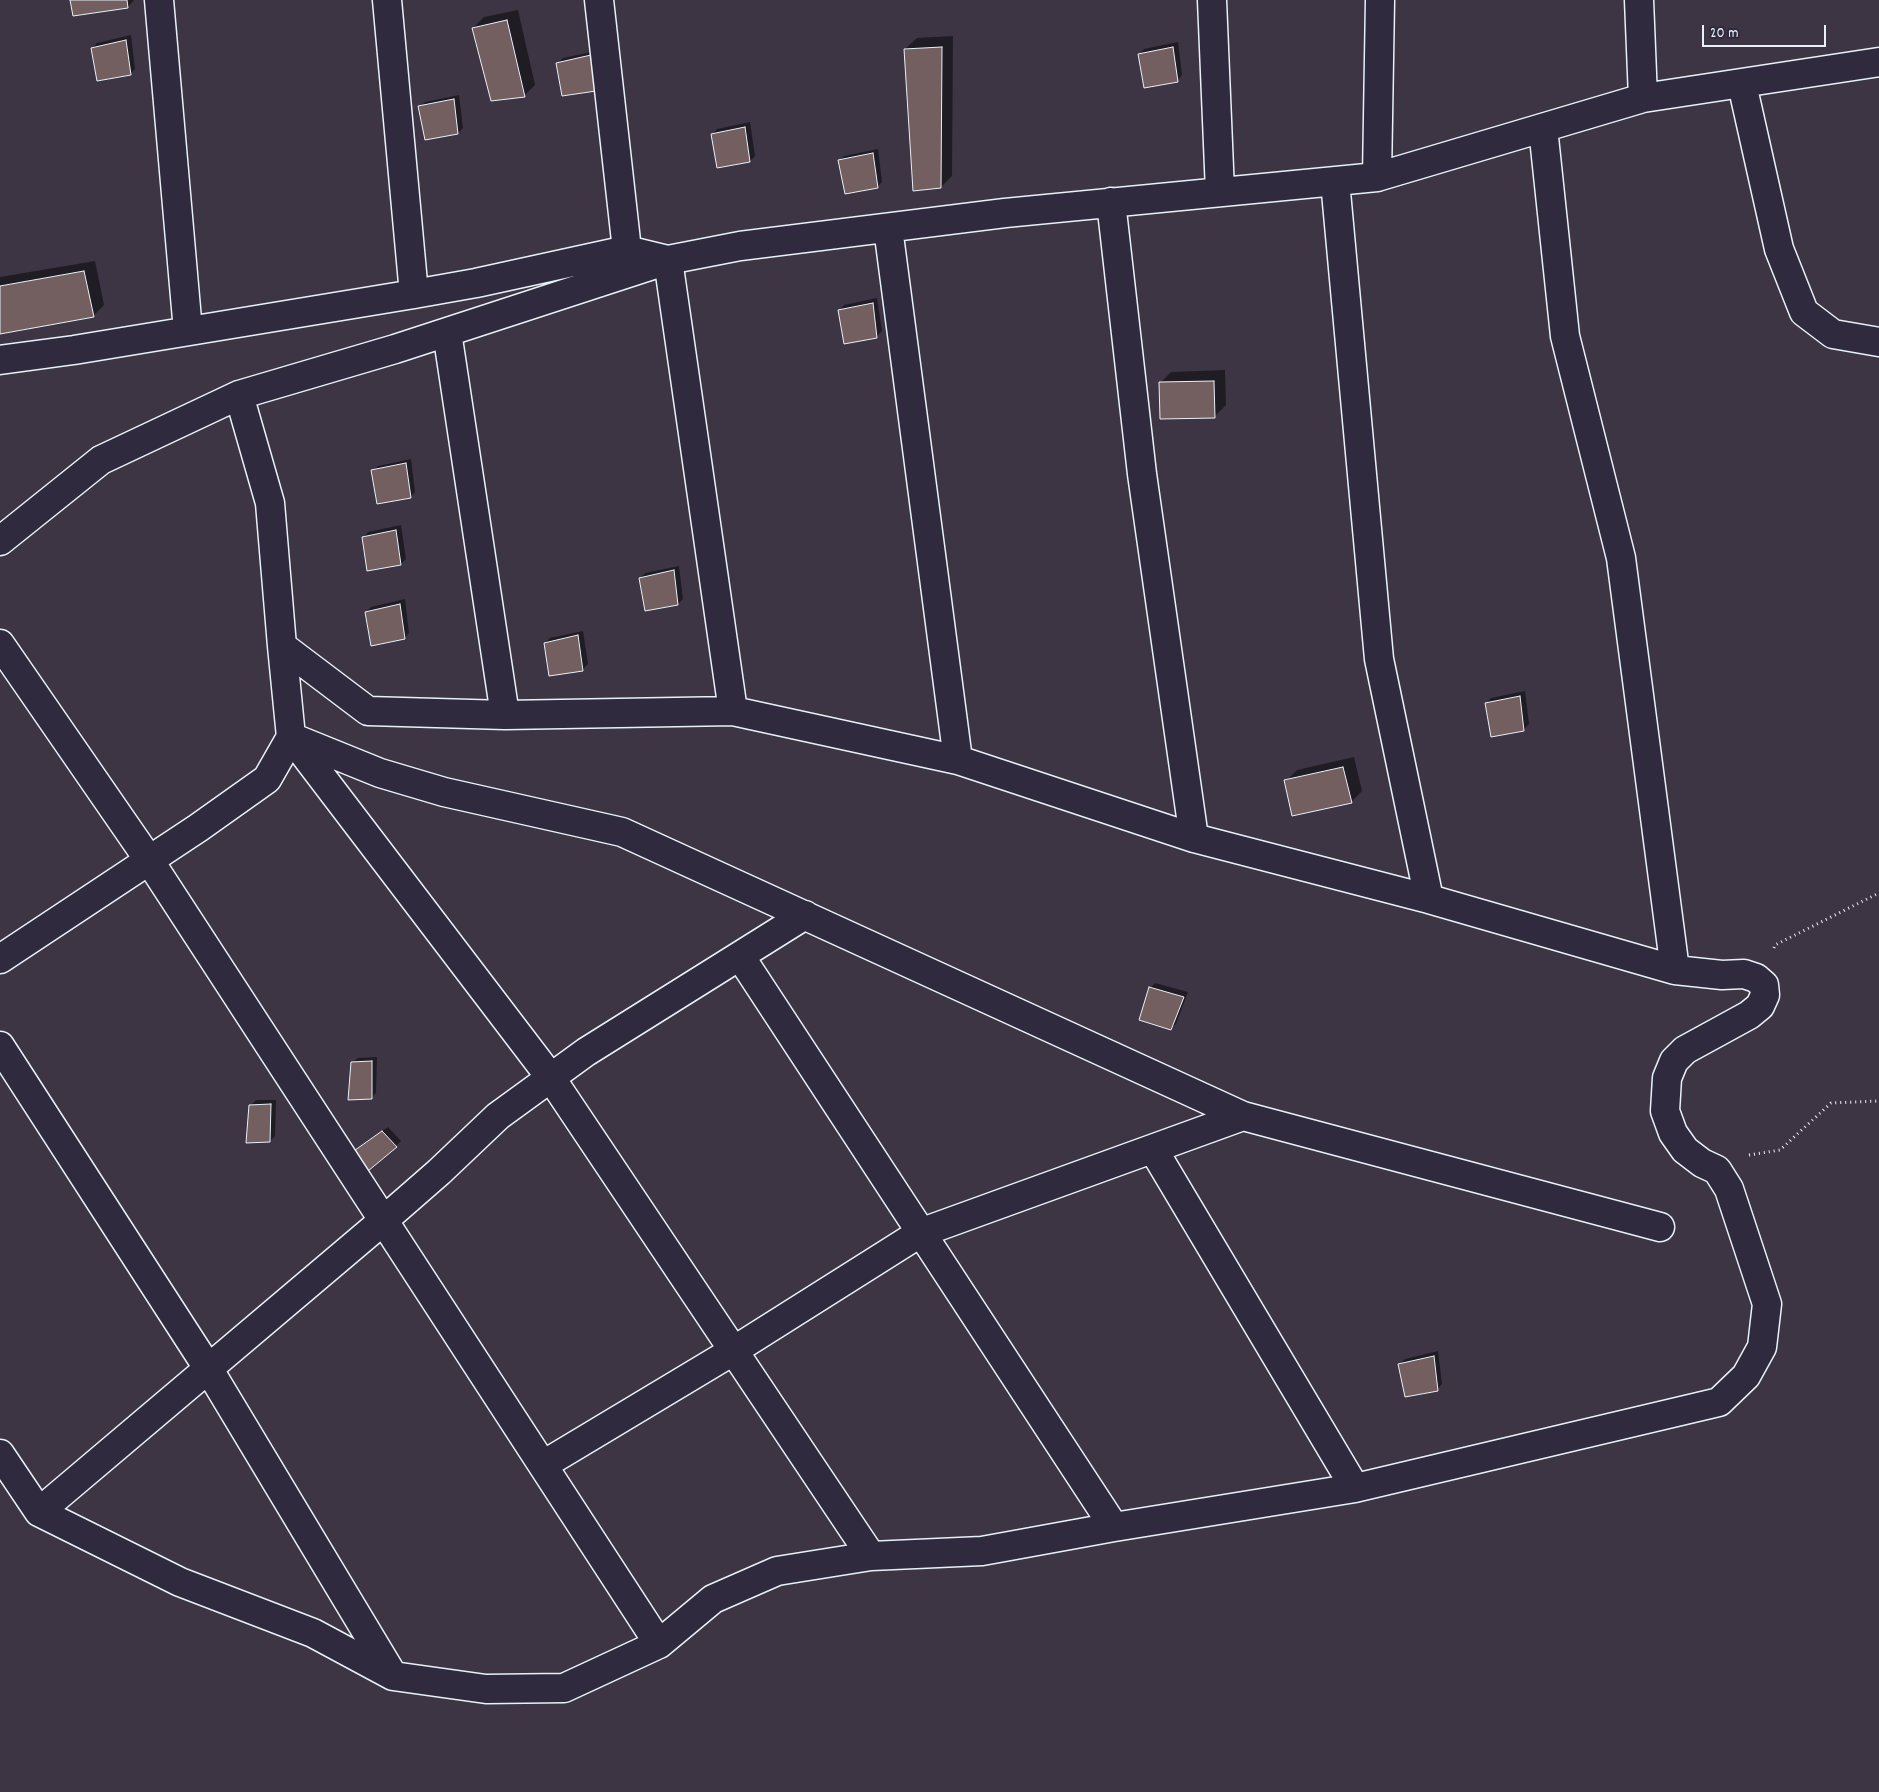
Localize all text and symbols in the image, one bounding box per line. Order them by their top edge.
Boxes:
scale bar [1704,15,1828,47]
text: 20 m [1710,23,1738,45]

